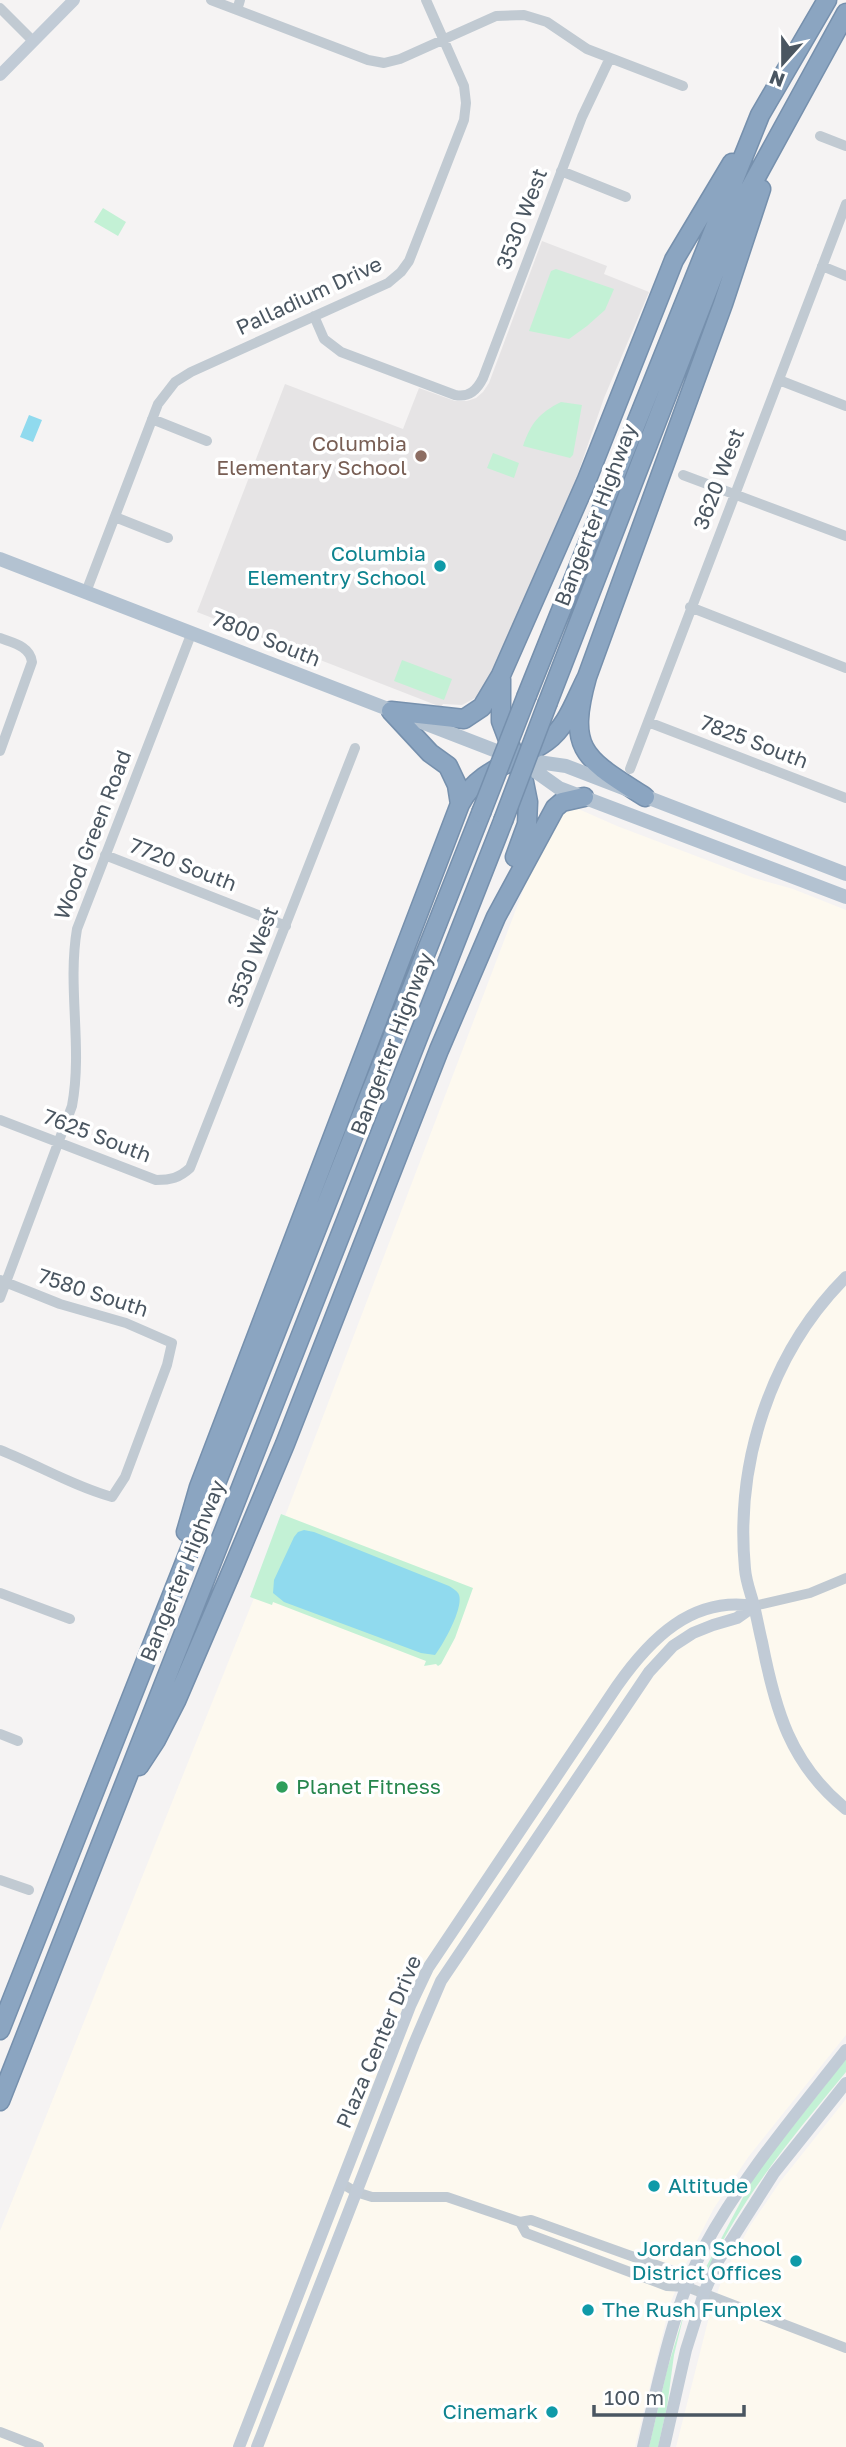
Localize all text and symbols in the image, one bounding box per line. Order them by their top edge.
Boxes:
north arrow [748,28,818,98]
text: N [766,66,788,93]
street label: 3530 West [490,164,552,273]
street label: Palladium Drive [232,250,386,340]
street label: Bangerter Highway [548,419,642,610]
street label: 3620 West [687,424,749,533]
place label: Columbia Elementary School [216,430,407,480]
marker: Columbia Elementary School [413,448,429,464]
place label: Columbia Elementry School [247,540,426,590]
marker: Columbia Elementry School [432,558,448,574]
street label: 7800 South [208,604,325,672]
street label: 7825 South [697,709,812,774]
street label: Wood Green Road [48,746,136,923]
street label: 7720 South [126,832,241,896]
street label: 3530 West [221,902,283,1011]
street label: Bangerter Highway [344,948,438,1139]
street label: 7625 South [40,1103,155,1168]
street label: 7580 South [35,1262,152,1322]
street label: Bangerter Highway [134,1476,230,1665]
place label: Planet Fitness [296,1773,441,1799]
marker: Planet Fitness [274,1779,290,1795]
street label: Plaza Center Drive [330,1951,426,2132]
place label: Altitude [668,2172,748,2198]
marker: Altitude [646,2178,662,2194]
place label: Jordan School District Offices [632,2235,782,2285]
marker: Jordan School District Offices [788,2253,804,2269]
place label: The Rush Funplex [602,2296,783,2322]
marker: The Rush Funplex [580,2302,596,2318]
scale bar [594,2374,744,2418]
text: 100 m [604,2384,664,2410]
place label: Cinemark [442,2398,538,2424]
marker: Cinemark [544,2404,560,2420]

